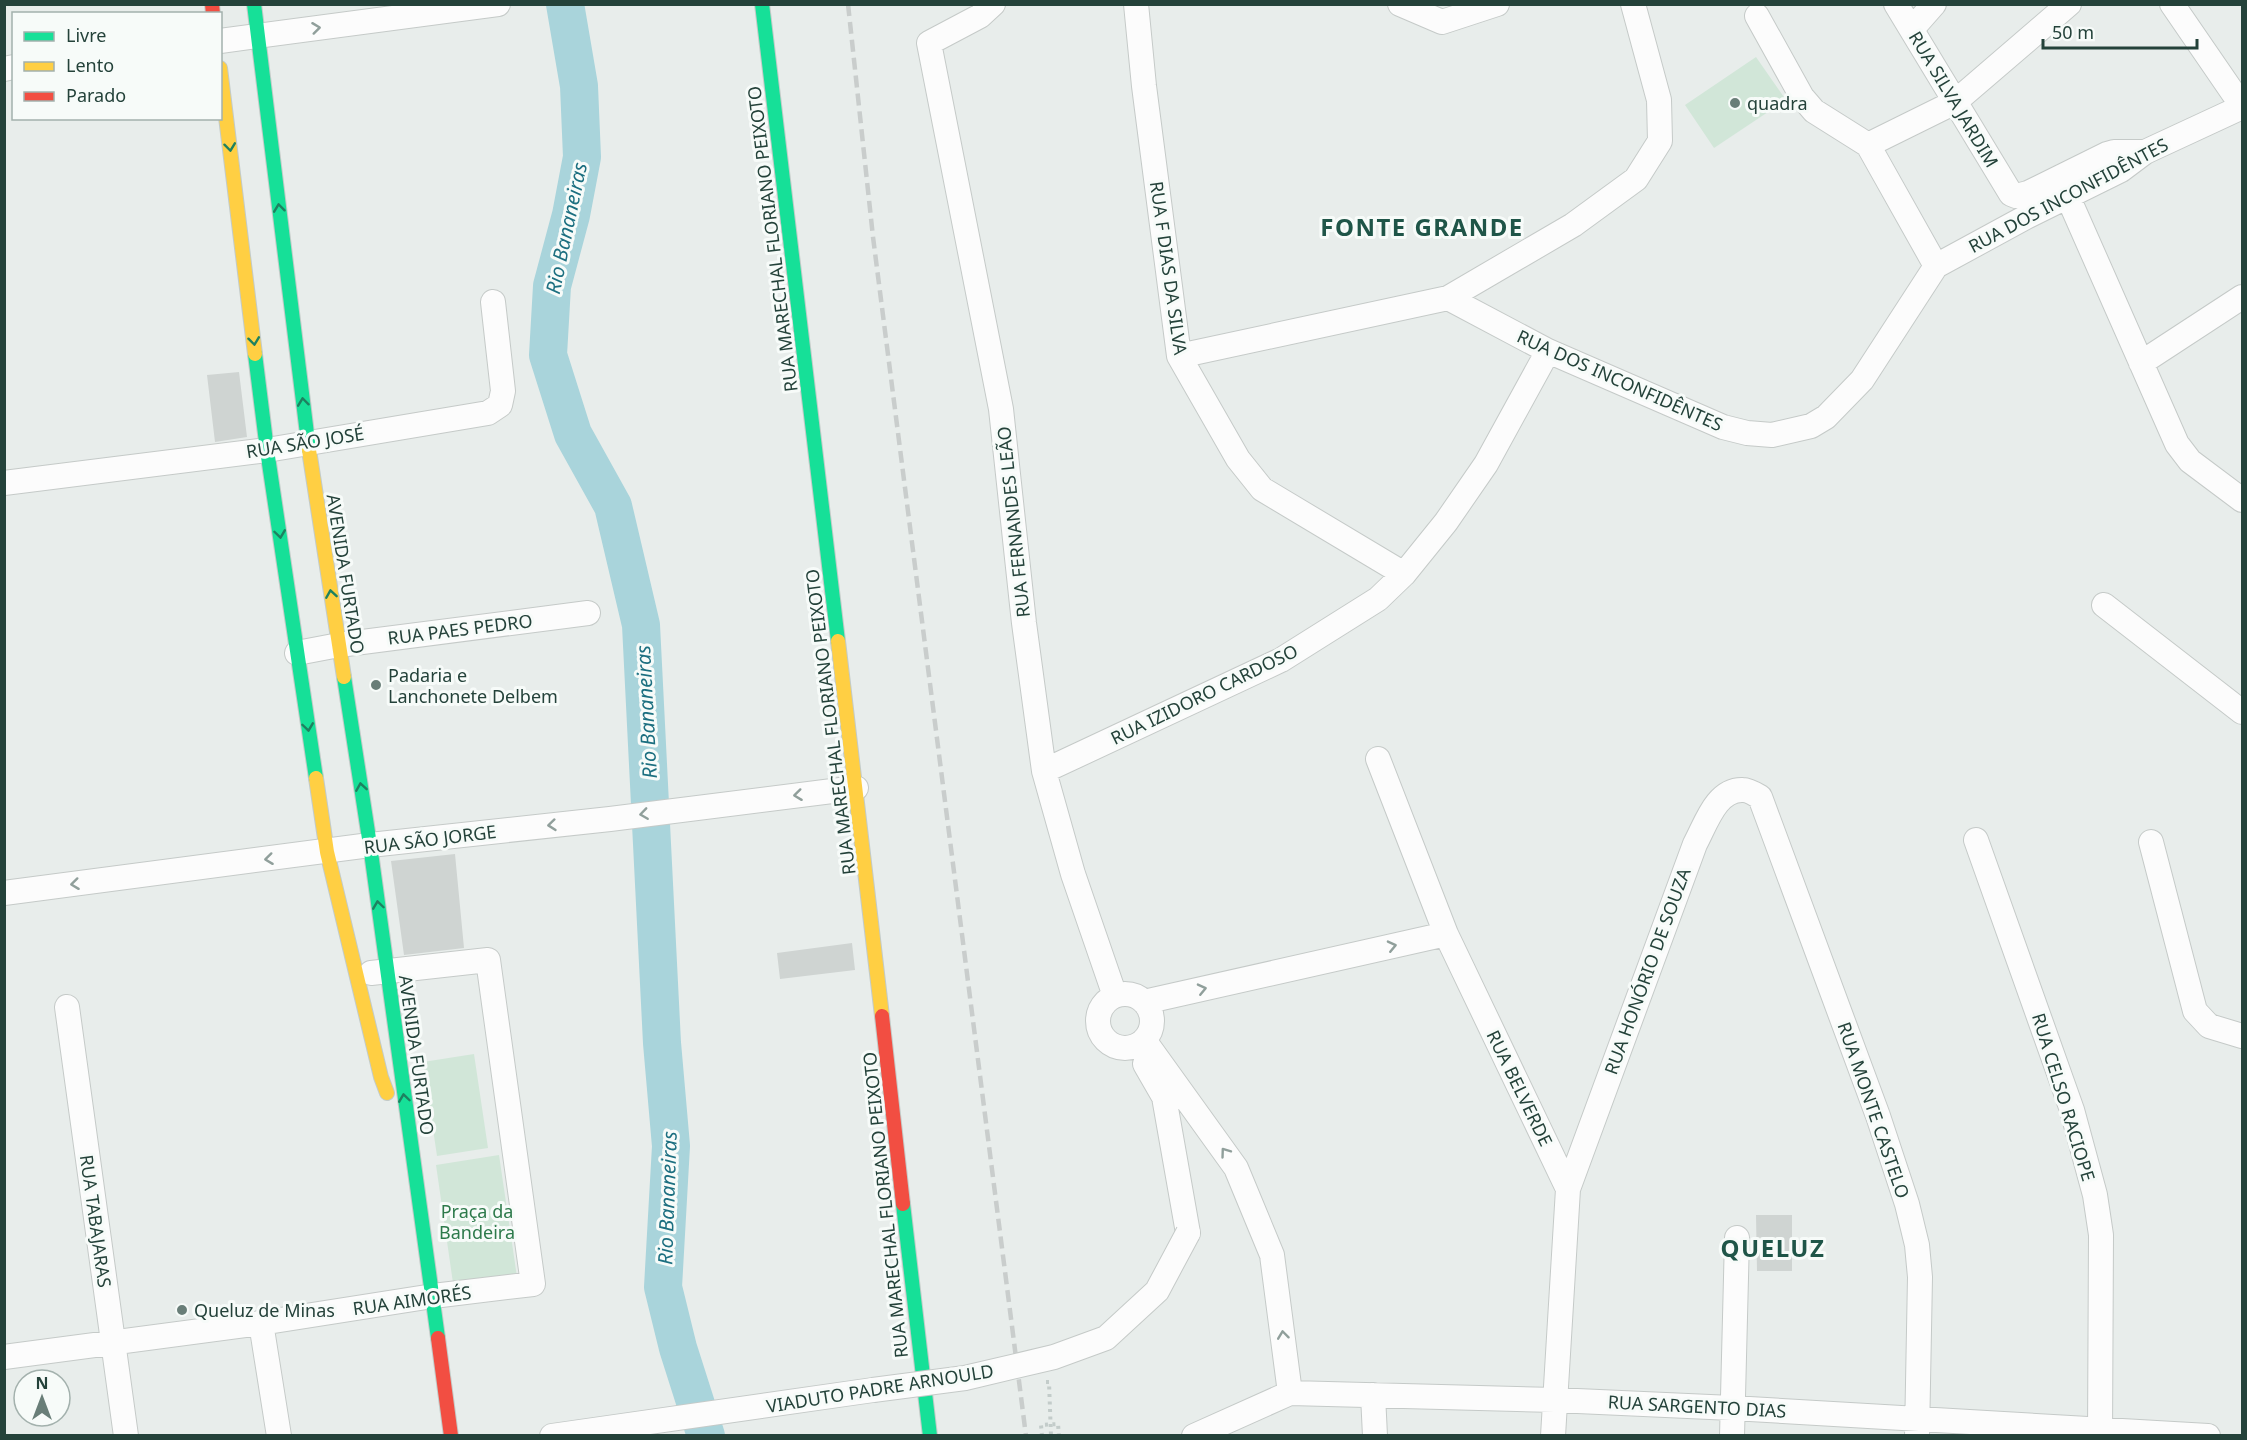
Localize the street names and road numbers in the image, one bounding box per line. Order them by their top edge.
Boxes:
street label: RUA SILVA JARDIM [1904,26,2004,172]
street label: RUA MARECHAL FLORIANO PEIXOTO [741,85,803,393]
street label: RUA DOS INCONFIDÊNTES [1964,132,2172,258]
street label: RUA F DIAS DA SILVA [1145,180,1193,357]
street label: RUA DOS INCONFIDÊNTES [1513,324,1727,436]
street label: RUA SÃO JOSÉ [244,421,366,463]
street label: RUA FERNANDES LEÃO [991,425,1035,619]
street label: AVENIDA FURTADO [322,492,370,656]
street label: RUA MARECHAL FLORIANO PEIXOTO [799,568,861,876]
street label: RUA PAES PEDRO [386,608,534,650]
street label: RUA IZIDORO CARDOSO [1107,638,1301,750]
street label: RUA SÃO JORGE [362,819,498,859]
street label: RUA HONÓRIO DE SOUZA [1598,864,1696,1078]
street label: AVENIDA FURTADO [394,973,440,1137]
street label: RUA CELSO RACIOPE [2027,1010,2101,1184]
street label: RUA MONTE CASTELO [1833,1019,1915,1201]
street label: RUA BELVERDE [1482,1026,1558,1150]
street label: RUA MARECHAL FLORIANO PEIXOTO [857,1051,913,1359]
street label: RUA TABAJARAS [75,1153,117,1289]
street label: RUA AIMORÉS [351,1280,473,1320]
street label: VIADUTO PADRE ARNOULD [765,1358,995,1418]
street label: RUA SARGENTO DIAS [1607,1389,1787,1423]

